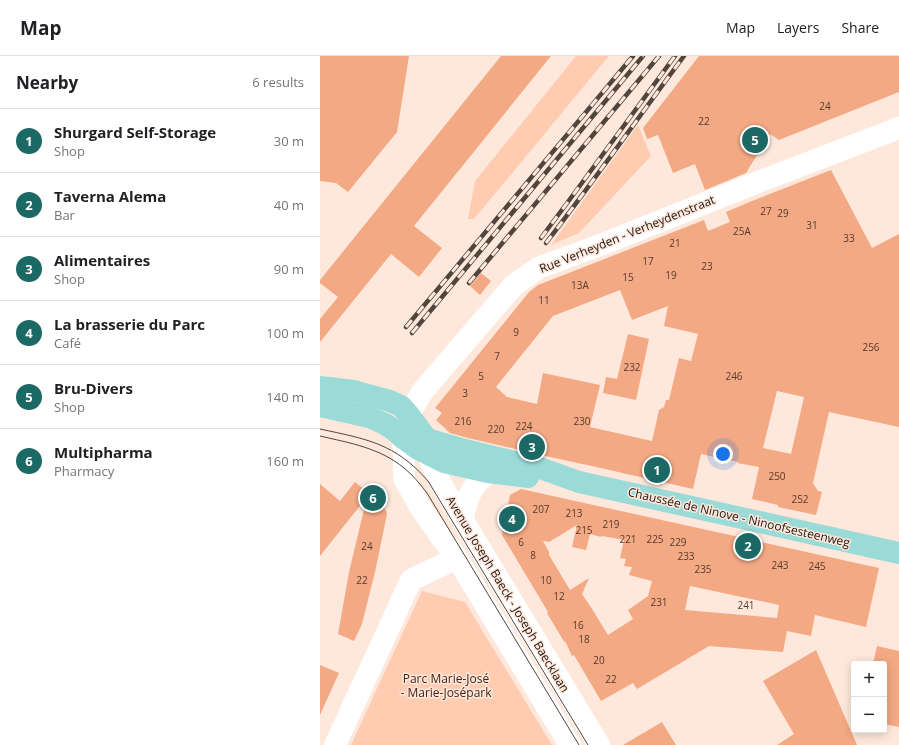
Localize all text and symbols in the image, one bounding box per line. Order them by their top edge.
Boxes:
text: Map [20,15,61,41]
text: Map [726,18,755,37]
text: Layers [777,18,819,37]
text: Share [841,18,879,37]
text: Nearby [16,71,78,94]
text: 6 results [252,73,304,91]
house number: 24 [819,99,831,113]
house number: 22 [698,114,710,128]
text: Shurgard Self-Storage [54,122,216,142]
pin: 5 [742,125,768,155]
text: 1 [25,132,33,150]
text: 30 m [274,132,304,150]
text: Shop [54,142,85,160]
text: Taverna Alema [54,186,166,206]
street label: Rue Verheyden - Verheydenstraat [537,191,717,277]
text: 2 [25,196,33,214]
text: 40 m [274,196,304,214]
house number: 27 [760,204,772,218]
text: Bar [54,206,75,224]
house number: 29 [777,206,789,220]
house number: 31 [806,218,818,232]
house number: 25A [733,224,752,238]
house number: 33 [843,231,855,245]
house number: 21 [669,236,681,250]
text: Alimentaires [54,250,150,270]
house number: 17 [642,254,654,268]
house number: 23 [701,259,713,273]
text: 3 [25,260,33,278]
text: 90 m [274,260,304,278]
house number: 19 [665,268,677,282]
text: Shop [54,270,85,288]
house number: 15 [622,270,634,284]
house number: 13A [571,278,590,292]
house number: 11 [538,293,550,307]
text: La brasserie du Parc [54,314,205,334]
text: 4 [25,324,33,342]
text: 100 m [266,324,304,342]
house number: 9 [513,325,519,339]
text: Café [54,334,81,352]
house number: 256 [862,340,880,354]
house number: 7 [494,349,500,363]
house number: 232 [623,360,641,374]
house number: 5 [478,369,484,383]
house number: 246 [725,369,743,383]
text: Bru-Divers [54,378,133,398]
house number: 3 [462,386,468,400]
text: 5 [25,388,33,406]
text: 140 m [266,388,304,406]
text: Shop [54,398,85,416]
house number: 216 [454,414,472,428]
house number: 230 [573,414,591,428]
house number: 224 [515,419,533,433]
house number: 220 [487,422,505,436]
pin: 3 [519,432,545,462]
text: Multipharma [54,442,153,462]
your location [713,444,733,464]
text: 6 [25,452,33,470]
text: 160 m [266,452,304,470]
pin: 1 [644,455,670,485]
text: Pharmacy [54,462,114,480]
house number: 250 [768,469,786,483]
pin: 6 [360,483,386,513]
street label: Chaussée de Ninove - Ninoofsesteenweg [626,483,852,551]
house number: 252 [791,492,809,506]
street label: Avenue Joseph Baeck - Joseph Baecklaan [442,493,574,695]
house number: 207 [532,502,550,516]
pin: 4 [499,504,525,534]
house number: 213 [565,506,583,520]
house number: 219 [602,517,620,531]
house number: 215 [575,523,593,537]
pin: 2 [735,531,761,561]
house number: 221 [619,532,637,546]
house number: 225 [646,532,664,546]
house number: 6 [518,535,524,549]
house number: 229 [669,535,687,549]
house number: 24 [361,539,373,553]
house number: 8 [530,548,536,562]
house number: 233 [677,549,695,563]
house number: 243 [771,558,789,572]
house number: 245 [808,559,826,573]
house number: 235 [694,562,712,576]
house number: 22 [356,573,368,587]
house number: 10 [540,573,552,587]
house number: 12 [553,589,565,603]
house number: 231 [650,595,668,609]
house number: 241 [737,598,755,612]
house number: 16 [572,618,584,632]
house number: 18 [578,632,590,646]
house number: 20 [593,653,605,667]
map controls [851,661,887,733]
button: + [851,661,887,697]
park label: Parc Marie-José - Marie-Josépark [400,670,492,701]
house number: 22 [605,672,617,686]
button: − [851,697,887,733]

